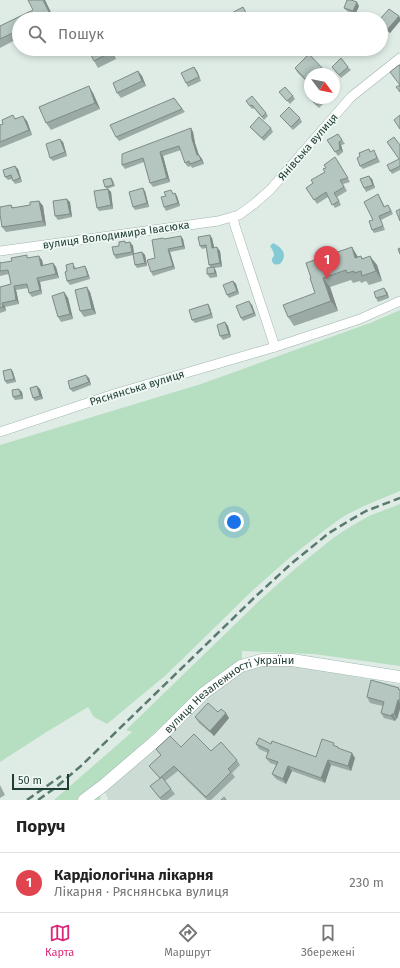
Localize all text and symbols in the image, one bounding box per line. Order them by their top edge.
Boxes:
search box [12,12,388,56]
icon: search [26,23,48,45]
text: Пошук [58,25,104,43]
north arrow [304,68,340,104]
street label: Янівська вулиця [275,111,341,183]
street label: вулиця Володимира Івасюка [42,218,190,252]
pin: 1 [314,246,340,279]
street label: Ряснянська вулиця [88,367,186,409]
your location [224,512,244,532]
street label: вулиця Незалежності України [161,654,294,736]
scale bar [12,772,69,791]
text: 50 m [18,774,42,787]
text: Поруч [16,816,65,837]
text: Кардіологічна лікарня [54,866,213,884]
text: 1 [26,875,32,890]
text: 230 m [349,875,384,890]
text: Лікарня · Ряснянська вулиця [54,884,229,899]
tab: Карта [45,922,74,959]
tab: Маршрут [164,922,211,959]
tab: Збережені [301,922,355,959]

